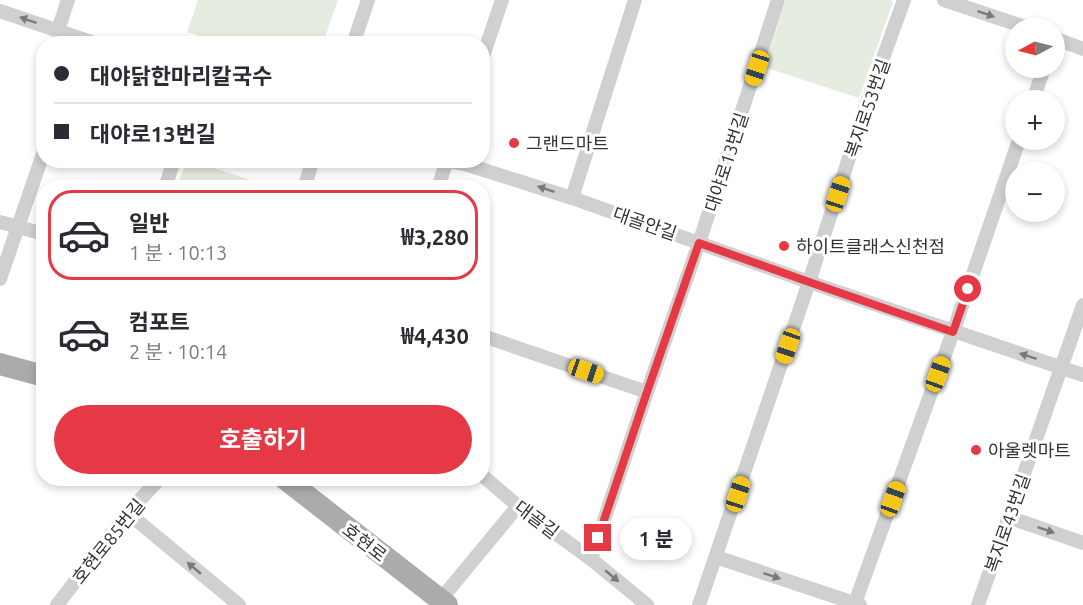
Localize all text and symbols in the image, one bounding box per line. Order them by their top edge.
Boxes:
one-way arrow [977,10,995,20]
one-way arrow [19,15,37,25]
north arrow [1005,18,1065,78]
map controls [1005,18,1065,222]
car [743,48,771,88]
street label: 복지로53번길 [841,56,893,160]
text: 대야닭한마리칼국수 [90,63,272,88]
button: + [1005,90,1065,150]
street label: 대야로13번길 [701,110,751,214]
text: 대야로13번길 [90,121,216,146]
place label: 그랜드마트 [526,133,609,153]
marker: 그랜드마트 [507,136,521,150]
button: − [1005,162,1065,222]
car [824,174,852,214]
one-way arrow [537,184,555,194]
street label: 대골안길 [610,203,680,243]
icon: car [57,208,111,262]
text: 일반 [129,210,169,235]
text: ₩3,280 [401,224,469,249]
place label: 하이트클래스신천점 [796,236,945,256]
marker: 하이트클래스신천점 [777,239,791,253]
text: 1 분 · 10:13 [129,241,227,264]
route start [954,275,981,302]
icon: car [57,307,111,361]
text: 컴포트 [129,309,190,334]
text: ₩4,430 [401,323,469,348]
car [774,326,802,366]
text: 2 분 · 10:14 [129,340,227,363]
one-way arrow [1019,351,1037,361]
car [923,354,953,394]
car [566,357,606,385]
button: 호출하기 [54,405,472,474]
place label: 아울렛마트 [988,440,1071,460]
marker: 아울렛마트 [969,443,983,457]
street label: 복지로43번길 [981,471,1033,575]
car [724,474,752,514]
car [878,479,908,519]
street label: 호현로85번길 [68,495,148,587]
street label: 대골길 [511,496,563,542]
callout: 1 분 [619,517,691,559]
street label: 호현로 [339,519,391,565]
route end [584,524,611,551]
one-way arrow [1037,526,1055,536]
text: 1 분 [639,527,673,550]
one-way arrow [186,561,202,574]
one-way arrow [604,569,619,582]
one-way arrow [763,571,781,581]

